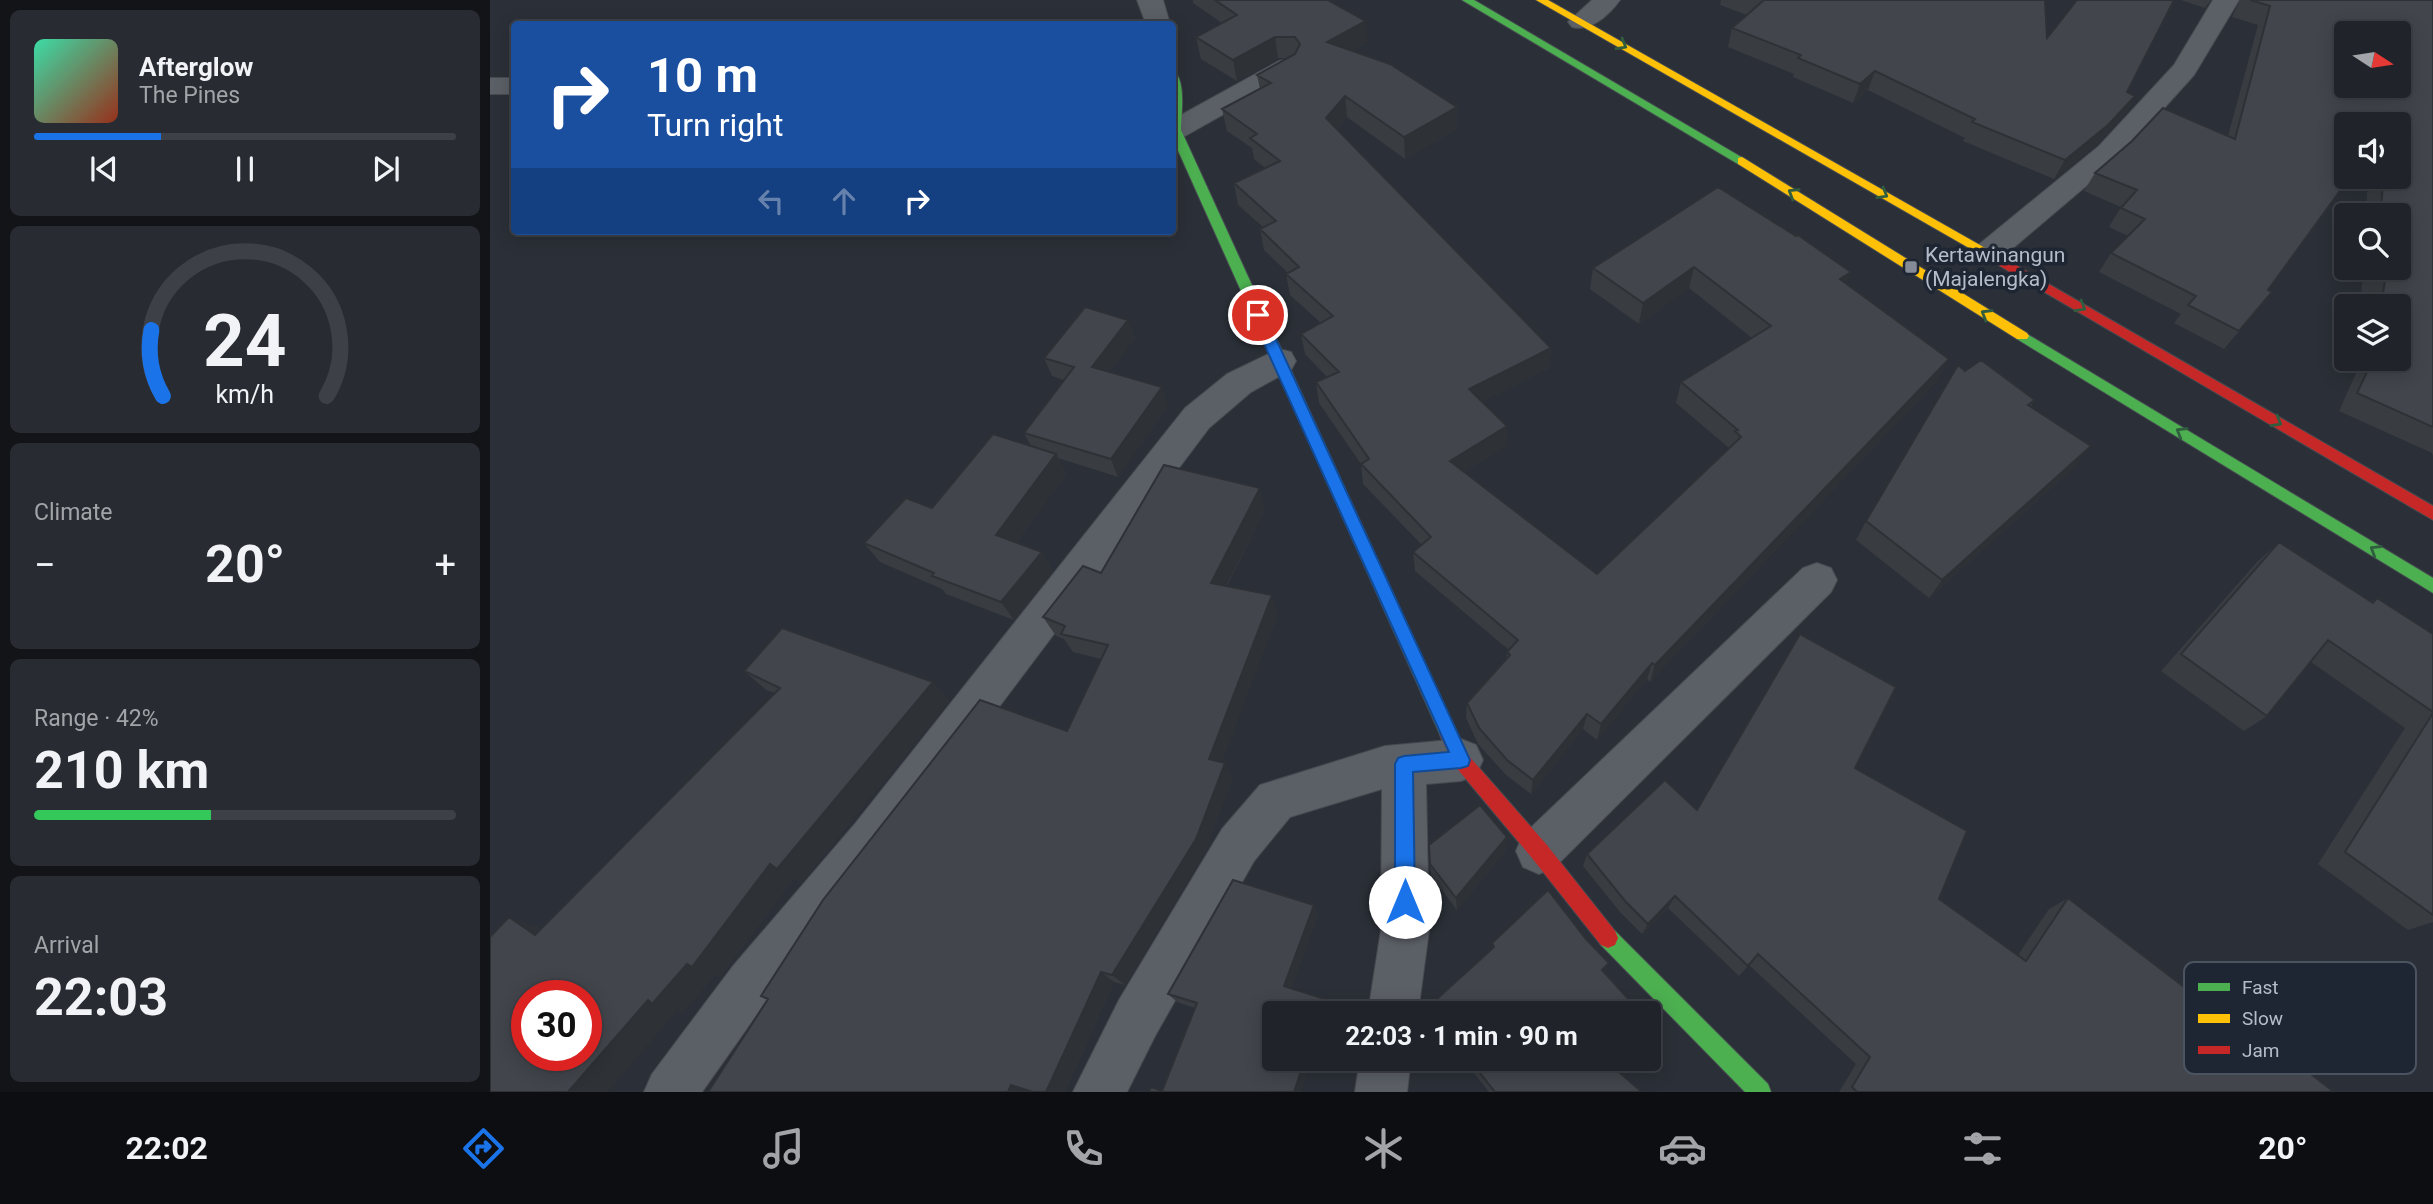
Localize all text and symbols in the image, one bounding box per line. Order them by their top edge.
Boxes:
north arrow [2334,21,2412,98]
map controls [2334,21,2411,371]
one-way arrow [1614,37,1627,50]
text: 10 m [647,47,758,104]
icon: right [532,49,623,140]
text: Afterglow [139,52,253,82]
text: The Pines [139,82,240,109]
text: Turn right [647,106,783,144]
button: sound [2334,112,2411,189]
icon: previous [85,150,123,188]
icon: pause [226,150,264,188]
icon: next [367,150,405,188]
icon: left [752,182,790,220]
icon: ahead [825,182,863,220]
icon: right [898,182,936,220]
one-way arrow [1876,185,1889,198]
one-way arrow [1788,189,1801,202]
button: search [2334,203,2411,280]
place label: Kertawinangun (Majalengka) [1925,243,2065,291]
marker: Kertawinangun (Majalengka) [1903,259,1919,275]
pin [1228,285,1288,345]
button: layers [2334,294,2411,371]
icon: arrive [1239,296,1277,334]
text: 24 [203,298,287,384]
one-way arrow [2073,299,2086,312]
one-way arrow [1981,310,1994,323]
text: km/h [216,379,274,408]
one-way arrow [2269,414,2282,427]
one-way arrow [2175,427,2188,440]
text: Climate [34,499,113,526]
text: 20° [205,534,285,595]
text: − [34,543,56,587]
text: + [434,543,456,587]
one-way arrow [2369,546,2382,559]
text: Range · 42% [34,705,159,732]
text: 210 km [34,740,209,801]
position arrow [1368,865,1442,939]
text: Arrival [34,932,99,959]
legend [2184,962,2416,1074]
text: 22:03 [34,967,168,1028]
text: Fast [2242,976,2279,999]
speed limit sign: 30 [511,980,602,1071]
text: Slow [2242,1007,2283,1030]
text: 22:03 · 1 min · 90 m [1345,1021,1578,1051]
text: Jam [2242,1039,2279,1062]
icon: directions [459,1124,508,1173]
icon: music [759,1124,808,1173]
icon: phone [1059,1124,1108,1173]
icon: climate [1359,1124,1408,1173]
icon: car [1658,1124,1707,1173]
icon: filters [1958,1124,2007,1173]
text: 22:02 [125,1129,208,1167]
text: 20° [2258,1129,2307,1167]

